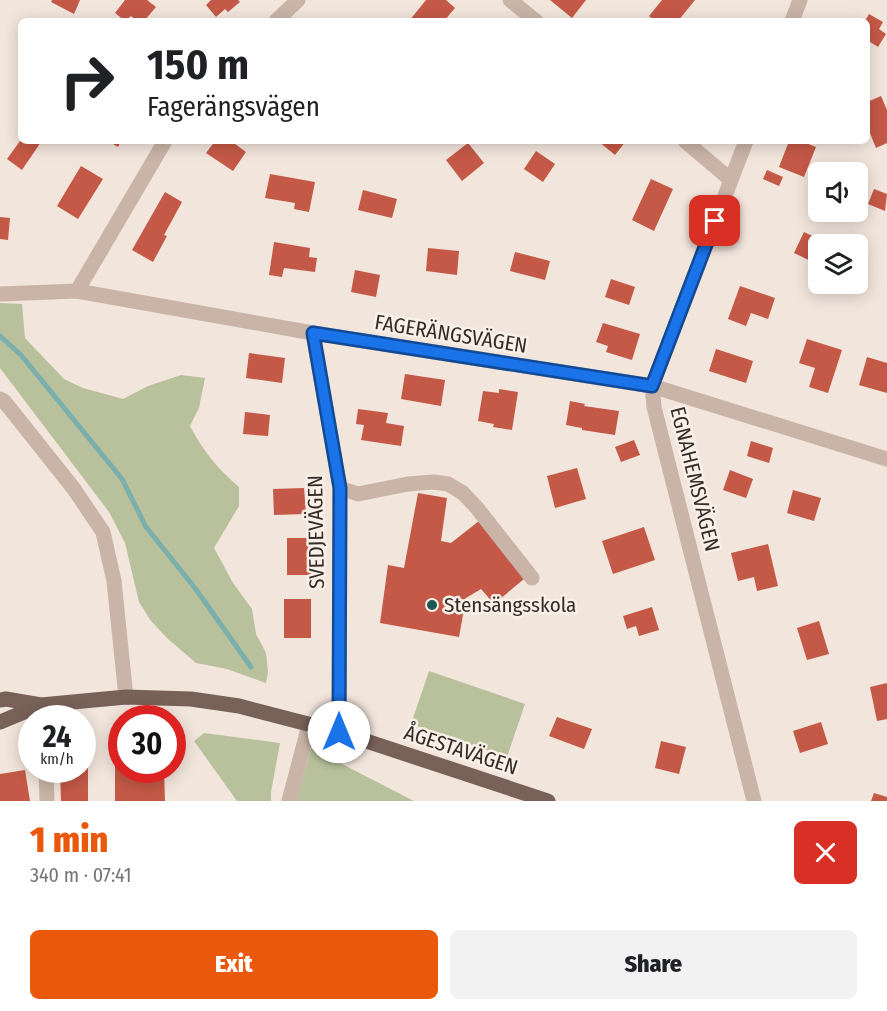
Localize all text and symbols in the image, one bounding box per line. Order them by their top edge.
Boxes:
text: 150 m [147,40,249,90]
icon: right [48,42,126,120]
text: Fagerängsvägen [147,91,320,123]
map controls [808,162,868,294]
button: sound [808,162,868,222]
pin [689,195,740,246]
icon: arrive [698,204,731,237]
button: layers [808,234,868,294]
street label: FAGERÄNGSVÄGEN [373,309,529,359]
street label: EGNAHEMSVÄGEN [664,404,726,554]
street label: SVEDJEVÄGEN [302,475,330,589]
place label: Stensängsskola [444,592,576,618]
marker: Stensängsskola [425,598,439,612]
position arrow [307,700,371,764]
speed limit sign: 30 [108,705,186,783]
text: 24 [43,719,71,755]
street label: ÅGESTAVÄGEN [401,719,521,781]
text: km/h [40,750,74,768]
text: 1 min [30,818,108,862]
button: close [794,821,857,884]
text: 340 m · 07:41 [30,863,131,887]
button: Exit [30,930,438,999]
button: Share [450,930,857,999]

